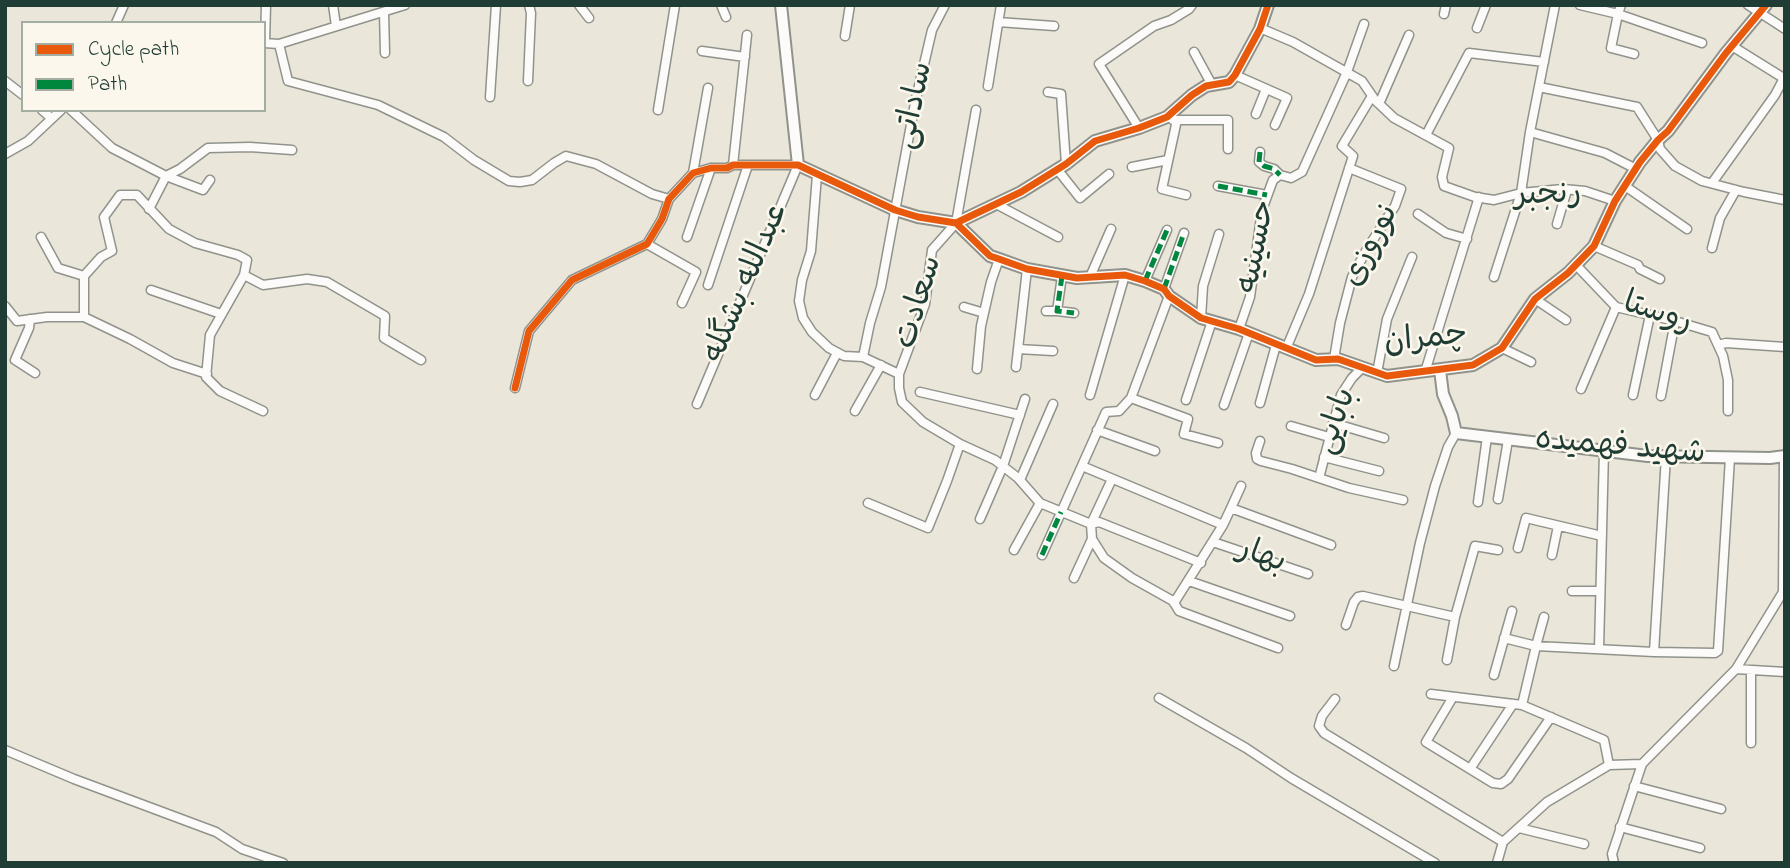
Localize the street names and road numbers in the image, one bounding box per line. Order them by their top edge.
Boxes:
street label: ساداتی [888,59,944,153]
street label: رنجبر [1514,177,1582,217]
street label: حسینیه [1231,197,1287,297]
street label: نوروزی [1336,198,1410,294]
street label: عبدالله بشگله [697,199,799,369]
street label: سعادت [889,252,953,354]
street label: روستا [1618,286,1696,344]
street label: چمران [1383,318,1469,364]
street label: بابایی [1308,384,1368,460]
street label: شهید فهمیده [1533,422,1707,476]
street label: بهار [1232,532,1290,584]

